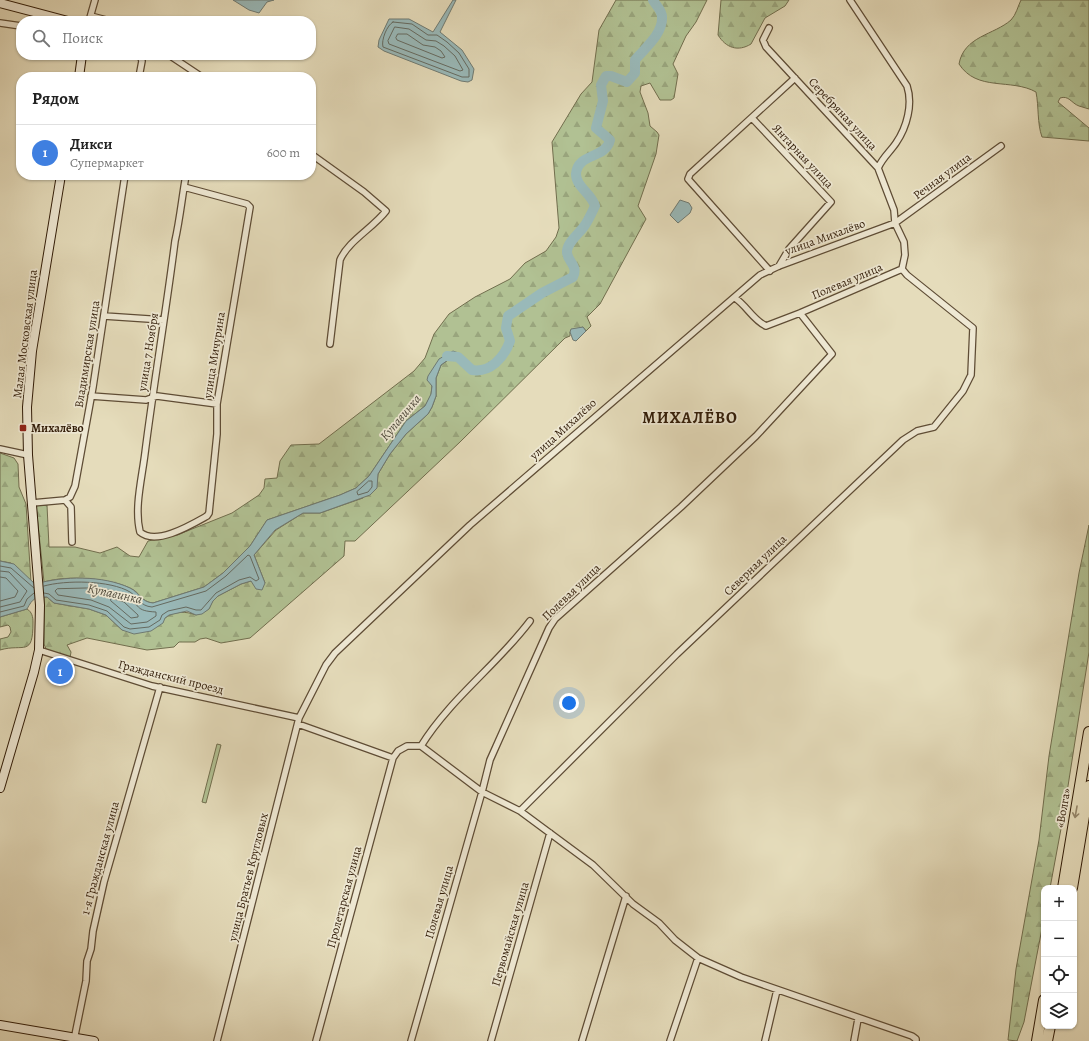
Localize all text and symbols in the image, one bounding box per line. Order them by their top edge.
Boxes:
search box [16,16,316,60]
icon: search [30,27,52,49]
text: Поиск [62,28,103,48]
street label: Серебряная улица [805,74,881,154]
text: Рядом [32,87,79,110]
street label: Янтарная улица [769,120,837,192]
text: Дикси [70,134,112,154]
text: 1 [43,144,47,161]
text: 600 m [267,144,300,161]
street label: Речная улица [910,149,975,203]
text: Супермаркет [70,154,144,171]
street label: улица Михалёво [782,215,867,259]
street label: Полевая улица [809,259,885,303]
street label: Малая Московская улица [9,268,41,399]
street label: Владимирская улица [71,299,103,409]
street label: улица Мичурина [199,310,229,400]
street label: улица 7 Ноября [134,312,162,393]
water label: Купавинка [376,391,425,444]
street label: улица Михалёво [526,395,600,464]
district label: МИХАЛЁВО [642,407,738,429]
place label: Михалёво [31,420,84,436]
marker: Михалёво [18,423,28,433]
street label: Северная улица [720,531,790,599]
street label: Полевая улица [538,560,604,624]
water label: Купавинка [86,579,144,608]
pin: 1 [47,656,73,686]
street label: Гражданский проезд [117,656,226,698]
your location [559,693,579,713]
street label: «Волга» [1052,787,1074,829]
street label: 1-я Гражданская улица [77,799,123,917]
one-way arrow [1071,805,1079,818]
street label: улица Братьев Кругловых [224,811,272,944]
street label: Пролетарская улица [323,844,365,950]
street label: Полевая улица [421,863,457,941]
street label: Первомайская улица [487,879,533,988]
map controls [1041,885,1077,1029]
button: + [1041,885,1077,921]
button: − [1041,921,1077,957]
button: locate [1041,957,1077,993]
button: layers [1041,993,1077,1029]

